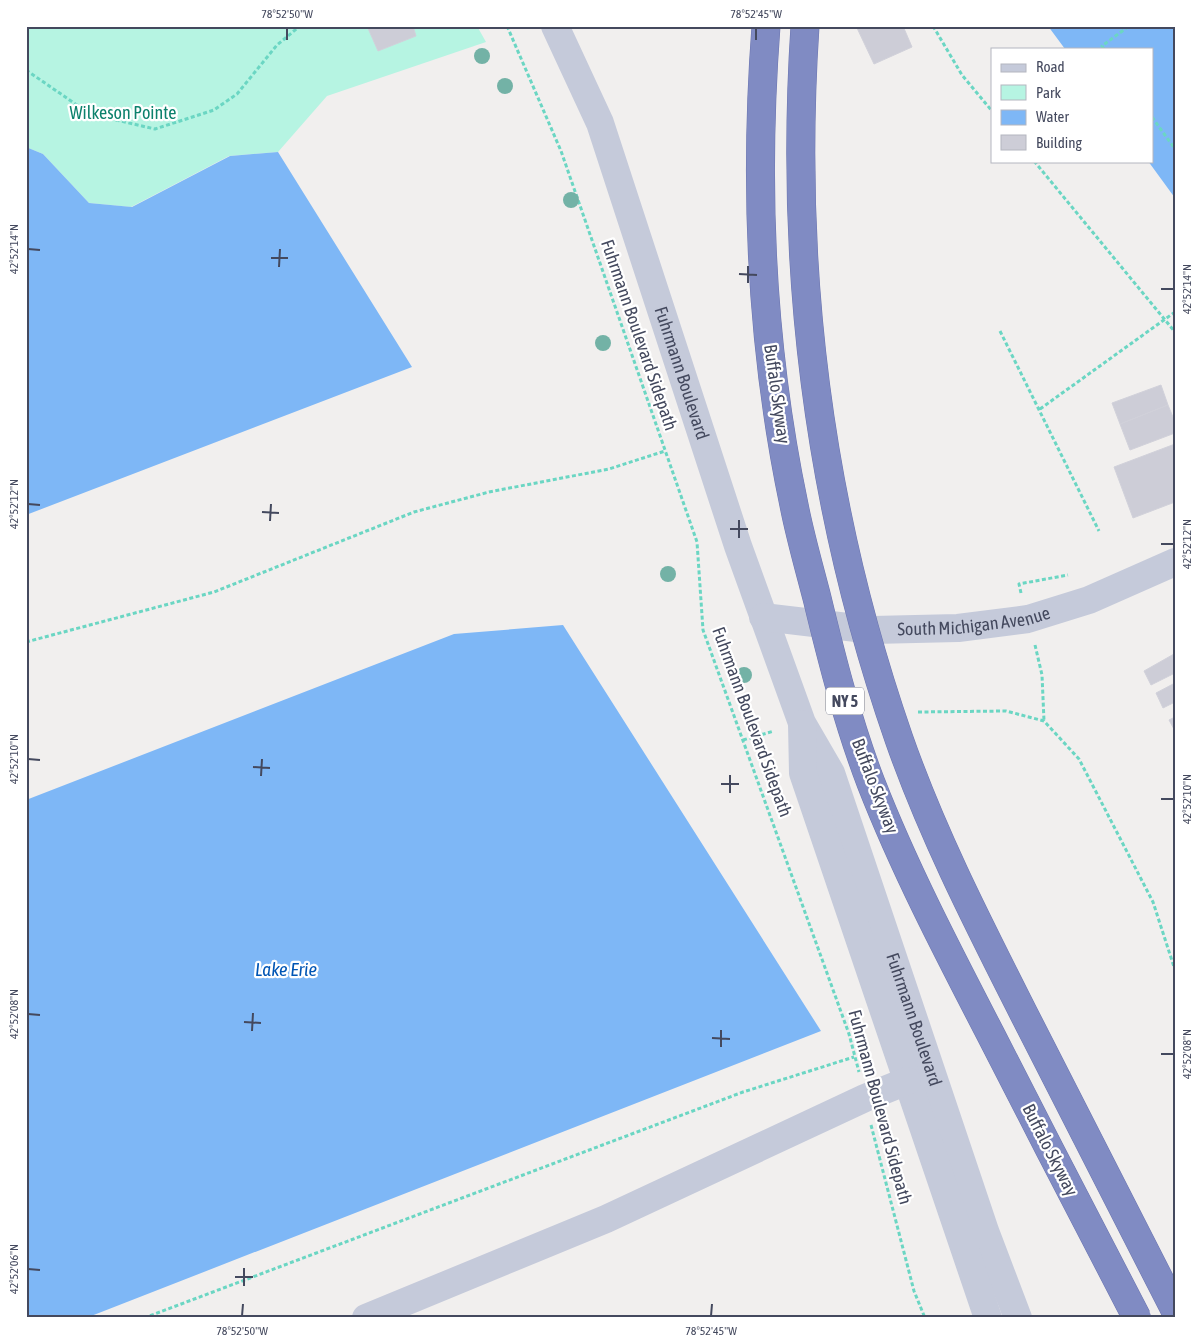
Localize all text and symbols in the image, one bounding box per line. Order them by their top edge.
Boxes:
text: 78°52'50"W [261,7,313,21]
text: 78°52'45"W [730,7,782,21]
legend [991,48,1154,162]
text: Road [1036,58,1065,75]
text: Park [1036,84,1061,101]
park label: Wilkeson Pointe [70,102,176,123]
text: Water [1036,108,1069,125]
text: Building [1036,134,1082,151]
text: 42°52'14"N [7,224,21,274]
street label: Fuhrmann Boulevard Sidepath [596,237,682,433]
text: 42°52'14"N [1180,264,1194,314]
street label: Fuhrmann Boulevard [650,304,714,442]
street label: Buffalo Skyway [760,343,795,445]
text: 42°52'12"N [7,479,21,529]
text: 42°52'12"N [1180,519,1194,569]
street label: South Michigan Avenue [897,602,1052,639]
street label: Fuhrmann Boulevard Sidepath [708,624,797,820]
road number: NY 5 [826,688,864,714]
text: 42°52'10"N [7,734,21,784]
street label: Buffalo Skyway [848,735,903,836]
text: 42°52'10"N [1180,774,1194,824]
street label: Fuhrmann Boulevard [882,950,946,1089]
water label: Lake Erie [255,958,317,980]
text: 42°52'08"N [7,989,21,1039]
street label: Fuhrmann Boulevard Sidepath [844,1007,917,1206]
text: 42°52'08"N [1180,1029,1194,1079]
street label: Buffalo Skyway [1018,1100,1083,1199]
text: 42°52'06"N [7,1244,21,1294]
text: 78°52'50"W [216,1324,268,1338]
text: 78°52'45"W [685,1324,737,1338]

